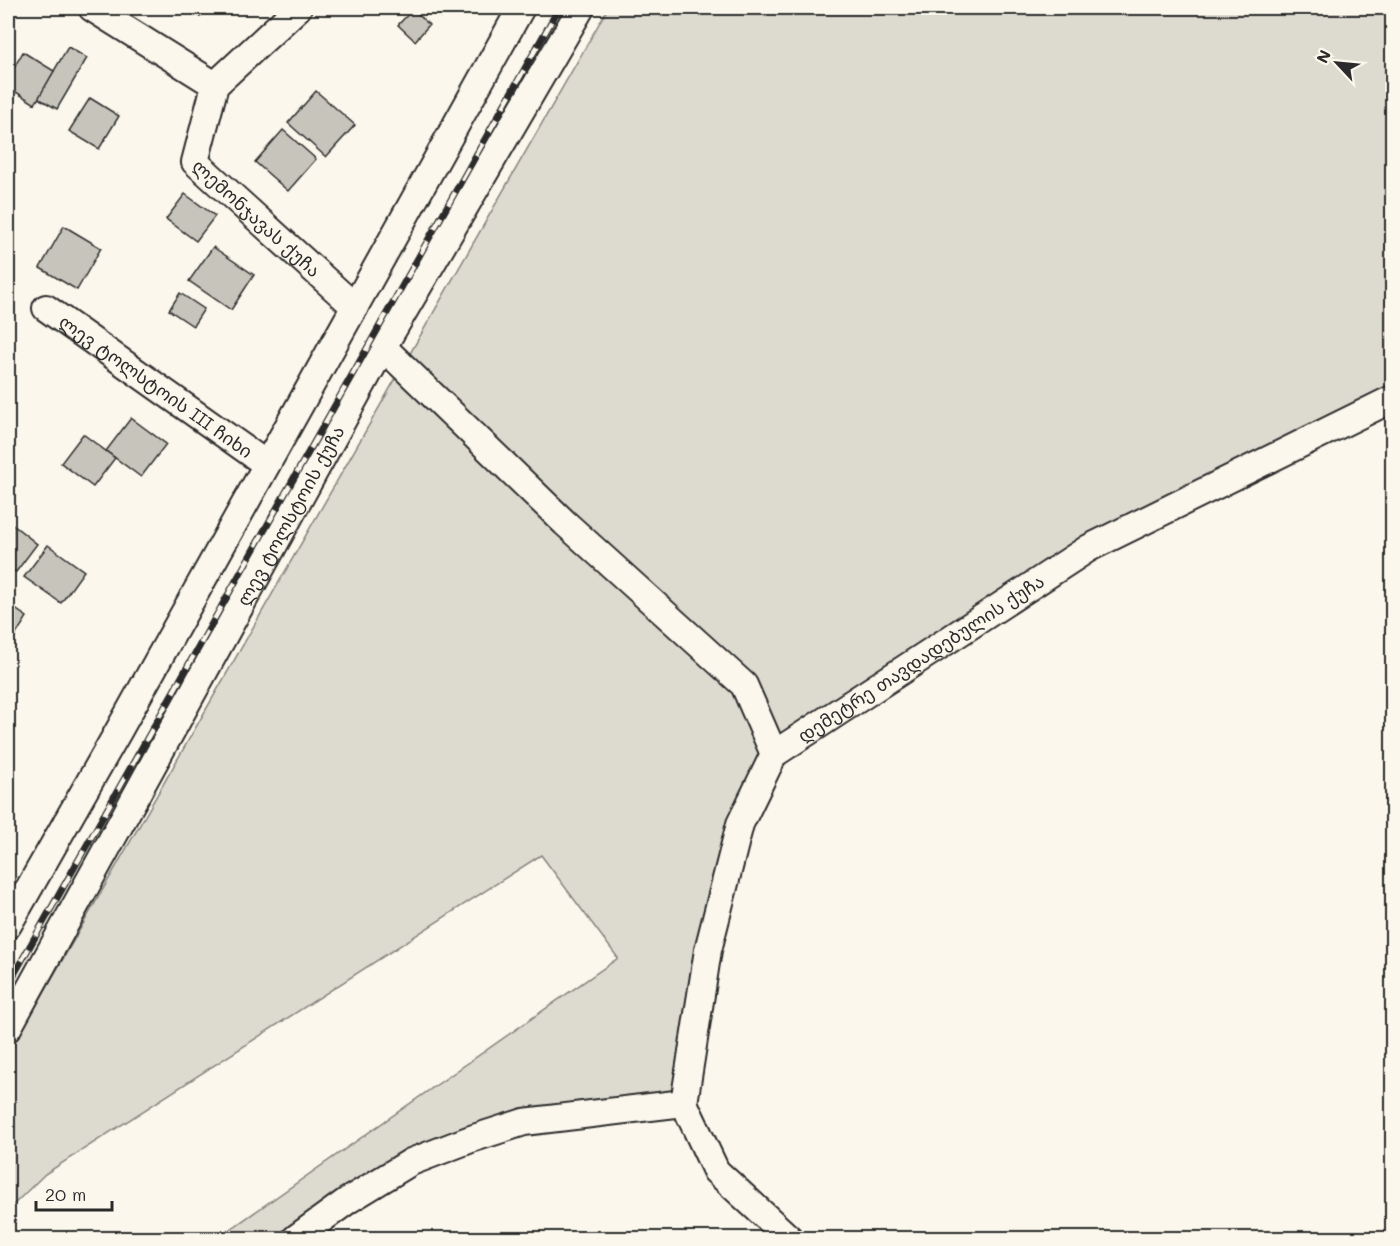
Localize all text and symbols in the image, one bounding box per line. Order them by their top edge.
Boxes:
north arrow [1307,33,1367,93]
text: N [1311,46,1335,66]
street label: ლემონჯავას ქუჩა [188,154,326,282]
street label: ლევ ტოლსტოის III ჩიხი [55,309,258,463]
street label: ლევ ტოლსტოის ქუჩა [231,421,350,610]
street label: დემეტრე თავდადებულის ქუჩა [793,569,1049,747]
scale bar [36,1174,112,1212]
text: 20 m [45,1182,86,1206]

